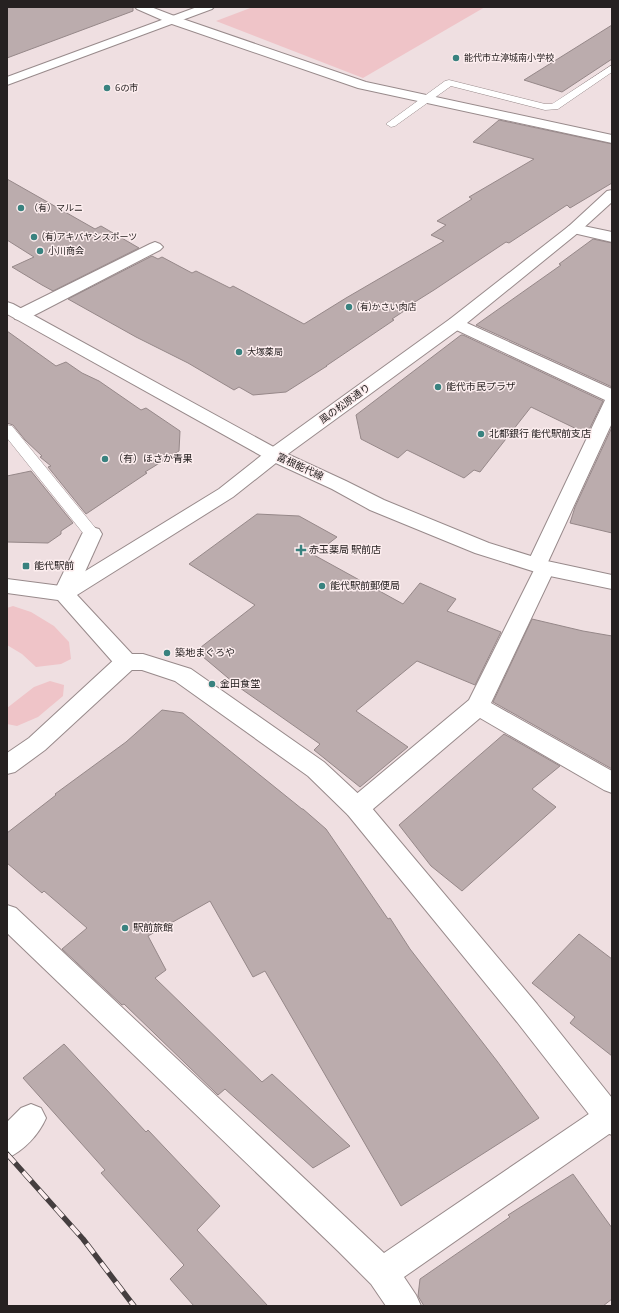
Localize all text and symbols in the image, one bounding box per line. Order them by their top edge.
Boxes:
place label: 能代市立渟城南小学校 [464,52,554,63]
marker: 能代市立渟城南小学校 [451,53,461,63]
marker: 6の市 [102,83,112,93]
place label: 6の市 [115,83,138,93]
marker: （有）マルニ [16,203,26,213]
place label: （有）マルニ [29,203,83,213]
place label: (有)アキバヤシスポーツ [42,231,137,242]
marker: (有)アキバヤシスポーツ [29,232,39,242]
marker: 小川商会 [35,246,45,256]
place label: 小川商会 [48,246,84,256]
place label: (有)かさい肉店 [357,301,417,312]
marker: (有)かさい肉店 [344,302,354,312]
marker: 大塚薬局 [234,347,244,357]
place label: 大塚薬局 [247,347,283,357]
place label: 能代市民プラザ [446,381,516,393]
street label: 風の松原通り [317,382,373,426]
marker: 能代市民プラザ [433,382,443,392]
place label: 北都銀行 能代駅前支店 [489,428,591,440]
marker: 北都銀行 能代駅前支店 [476,429,486,439]
street label: 富根能代線 [275,451,325,483]
place label: （有）ほさか青果 [113,453,193,465]
marker: （有）ほさか青果 [100,454,110,464]
place label: 赤玉薬局 駅前店 [309,544,381,556]
marker: 赤玉薬局 駅前店 [296,545,306,555]
place label: 能代駅前 [34,560,74,572]
marker: 能代駅前 [21,561,31,571]
place label: 能代駅前郵便局 [330,580,400,592]
marker: 能代駅前郵便局 [317,581,327,591]
place label: 築地まぐろや [175,647,235,659]
marker: 築地まぐろや [162,648,172,658]
place label: 金田食堂 [220,678,260,690]
marker: 金田食堂 [207,679,217,689]
place label: 駅前旅館 [133,922,173,934]
marker: 駅前旅館 [120,923,130,933]

